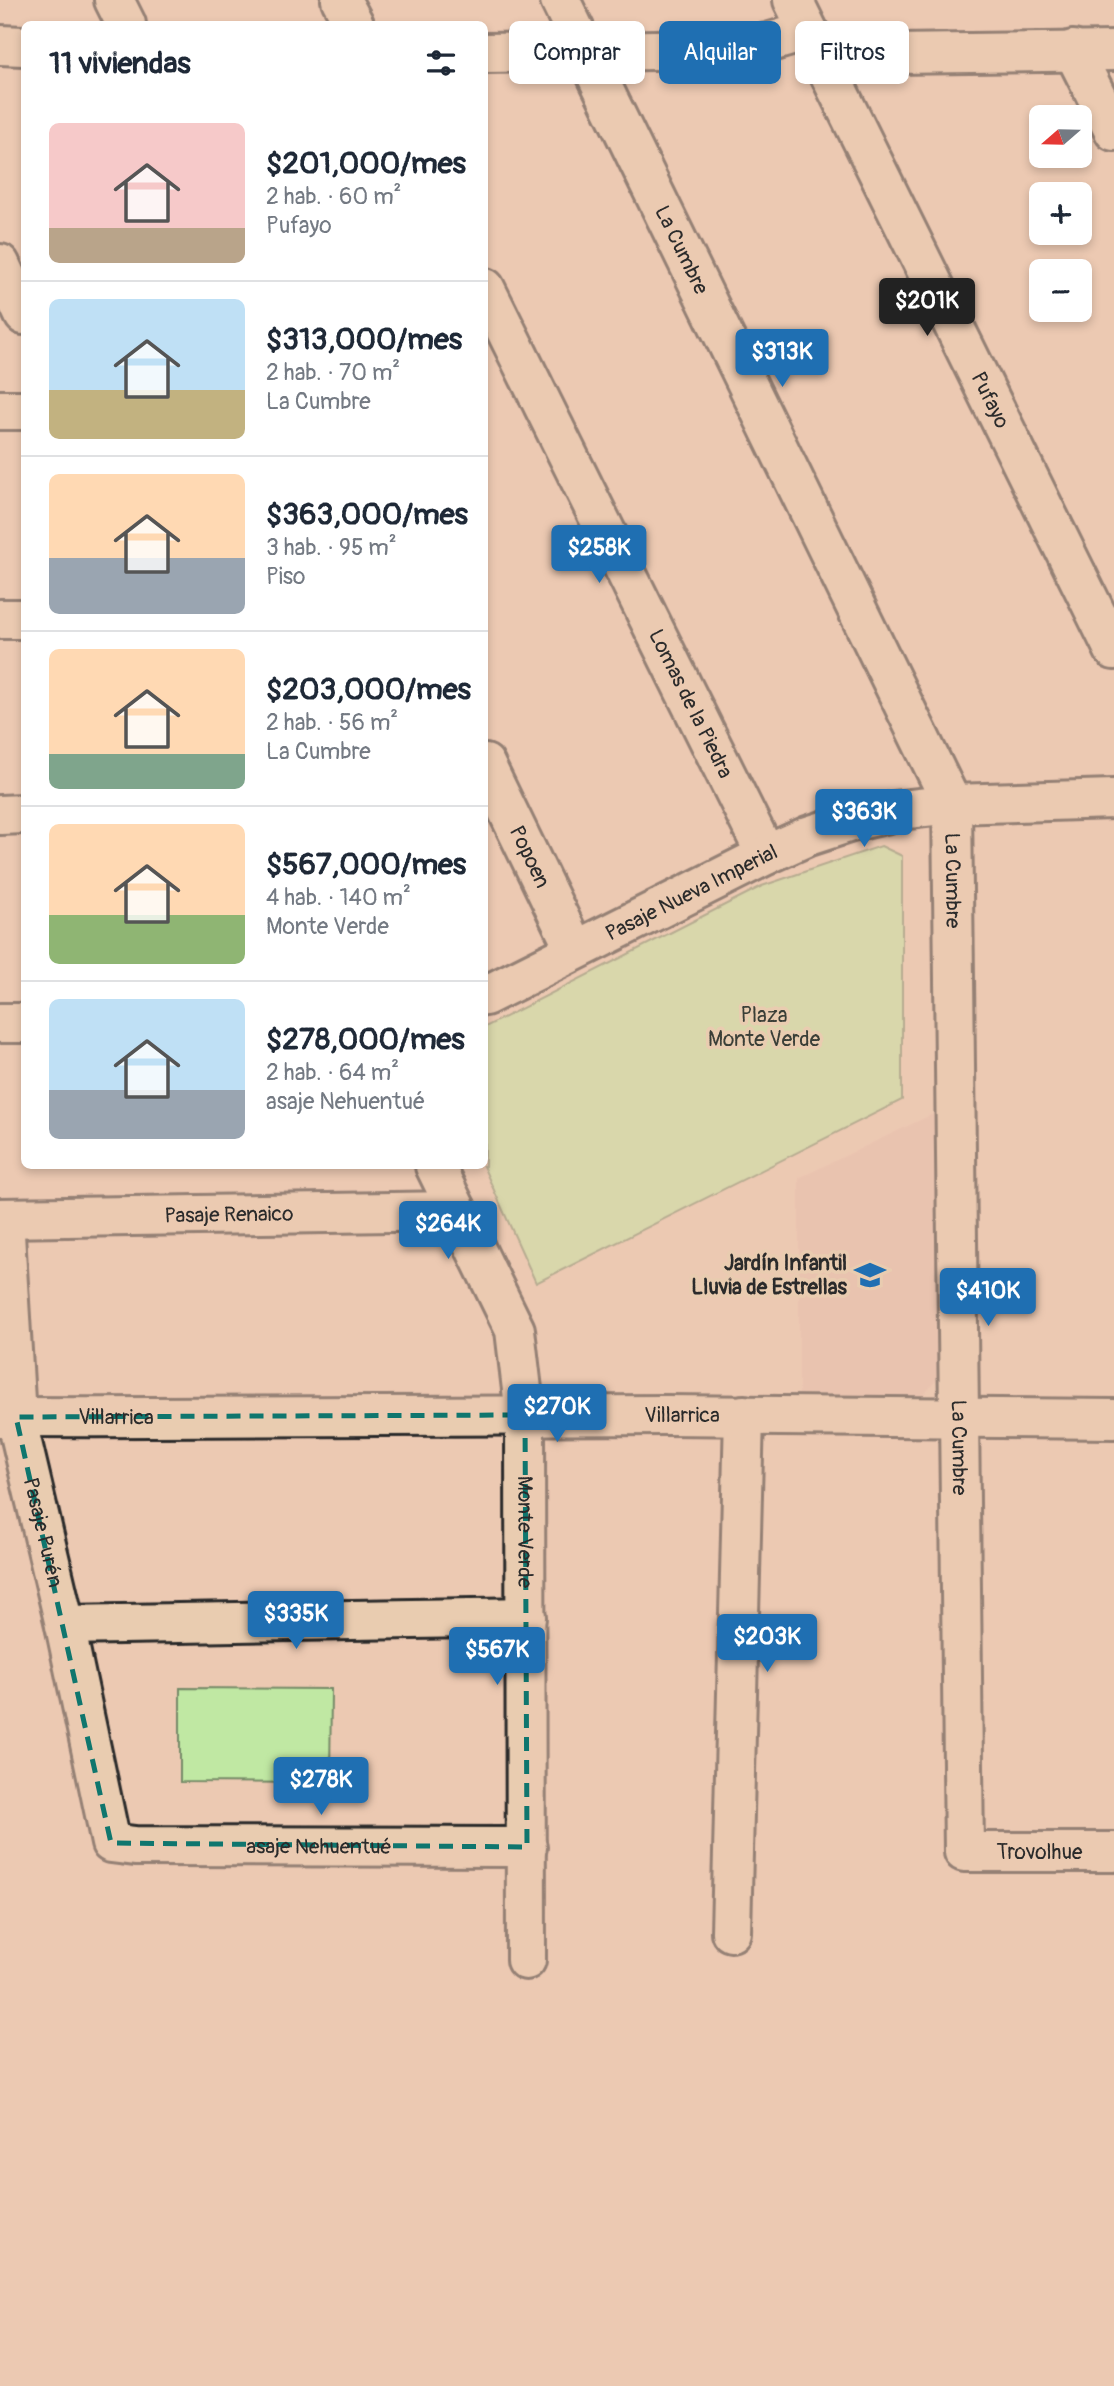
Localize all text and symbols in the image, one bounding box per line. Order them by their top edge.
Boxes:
chip: Comprar [509,21,645,84]
chip: Alquilar [659,21,781,84]
chip: Filtros [795,21,909,84]
icon: filters [422,44,460,82]
text: 11 viviendas [49,45,191,82]
north arrow [1029,105,1092,168]
map controls [1029,105,1092,322]
text: $201,000/mes [266,145,466,182]
icon: home [105,151,189,235]
text: 2 hab. · 60 m² [266,182,401,211]
button: + [1029,182,1092,245]
street label: La Cumbre [648,201,715,300]
text: Pufayo [266,211,332,240]
button: − [1029,259,1092,322]
pin: $201K [878,278,976,338]
text: $201K [895,286,959,315]
text: $313,000/mes [266,321,462,358]
icon: home [105,327,189,411]
pin: $313K [733,330,831,389]
text: $313K [752,337,813,366]
text: 2 hab. · 70 m² [266,358,400,387]
street label: Pufayo [965,367,1015,433]
text: La Cumbre [266,387,371,416]
text: $363,000/mes [266,496,468,533]
icon: home [105,502,189,586]
pin: $258K [550,526,648,585]
text: 3 hab. · 95 m² [266,533,397,562]
text: $258K [567,533,631,562]
text: Piso [266,562,305,591]
street label: Lomas de la Piedra [642,625,739,783]
text: $203,000/mes [266,671,471,708]
icon: home [105,677,189,761]
text: 2 hab. · 56 m² [266,708,398,737]
text: La Cumbre [266,737,371,766]
pin: $363K [815,790,913,849]
text: $363K [831,797,897,826]
street label: Popoen [503,821,556,893]
street label: La Cumbre [938,833,966,929]
street label: Pasaje Nueva Imperial [601,839,782,947]
text: $567,000/mes [266,846,466,883]
icon: home [105,852,189,936]
text: 4 hab. · 140 m² [266,883,411,912]
text: Monte Verde [266,912,389,941]
park label: Plaza Monte Verde [708,1002,821,1053]
text: $278,000/mes [266,1021,465,1058]
icon: home [105,1027,189,1111]
text: 2 hab. · 64 m² [266,1058,399,1087]
text: asaje Nehuentué [266,1087,425,1116]
street label: Pasaje Renaico [164,1201,294,1229]
pin: $264K [399,1202,497,1261]
text: $264K [415,1209,481,1238]
place label: Jardín Infantil Lluvia de Estrellas [691,1250,848,1301]
school or university icon: Jardín Infantil Lluvia de Estrellas [853,1258,887,1292]
pin: $410K [939,1268,1037,1328]
text: $410K [956,1276,1020,1305]
pin: $270K [508,1384,606,1444]
text: $270K [523,1392,591,1421]
street label: La Cumbre [945,1400,973,1496]
street label: Villarrica [644,1402,720,1429]
street label: Villarrica [78,1404,154,1431]
street label: Pasaje Purén [17,1475,69,1590]
street label: Monte Verde [511,1476,538,1589]
pin: $335K [247,1592,345,1651]
text: $335K [264,1599,328,1628]
pin: $203K [718,1614,816,1674]
text: $203K [733,1622,801,1651]
pin: $567K [448,1628,546,1687]
text: $567K [465,1635,529,1664]
pin: $278K [272,1758,370,1817]
text: $278K [290,1765,352,1794]
street label: asaje Nehuentué [246,1833,392,1861]
street label: Trovolhue [996,1839,1083,1866]

